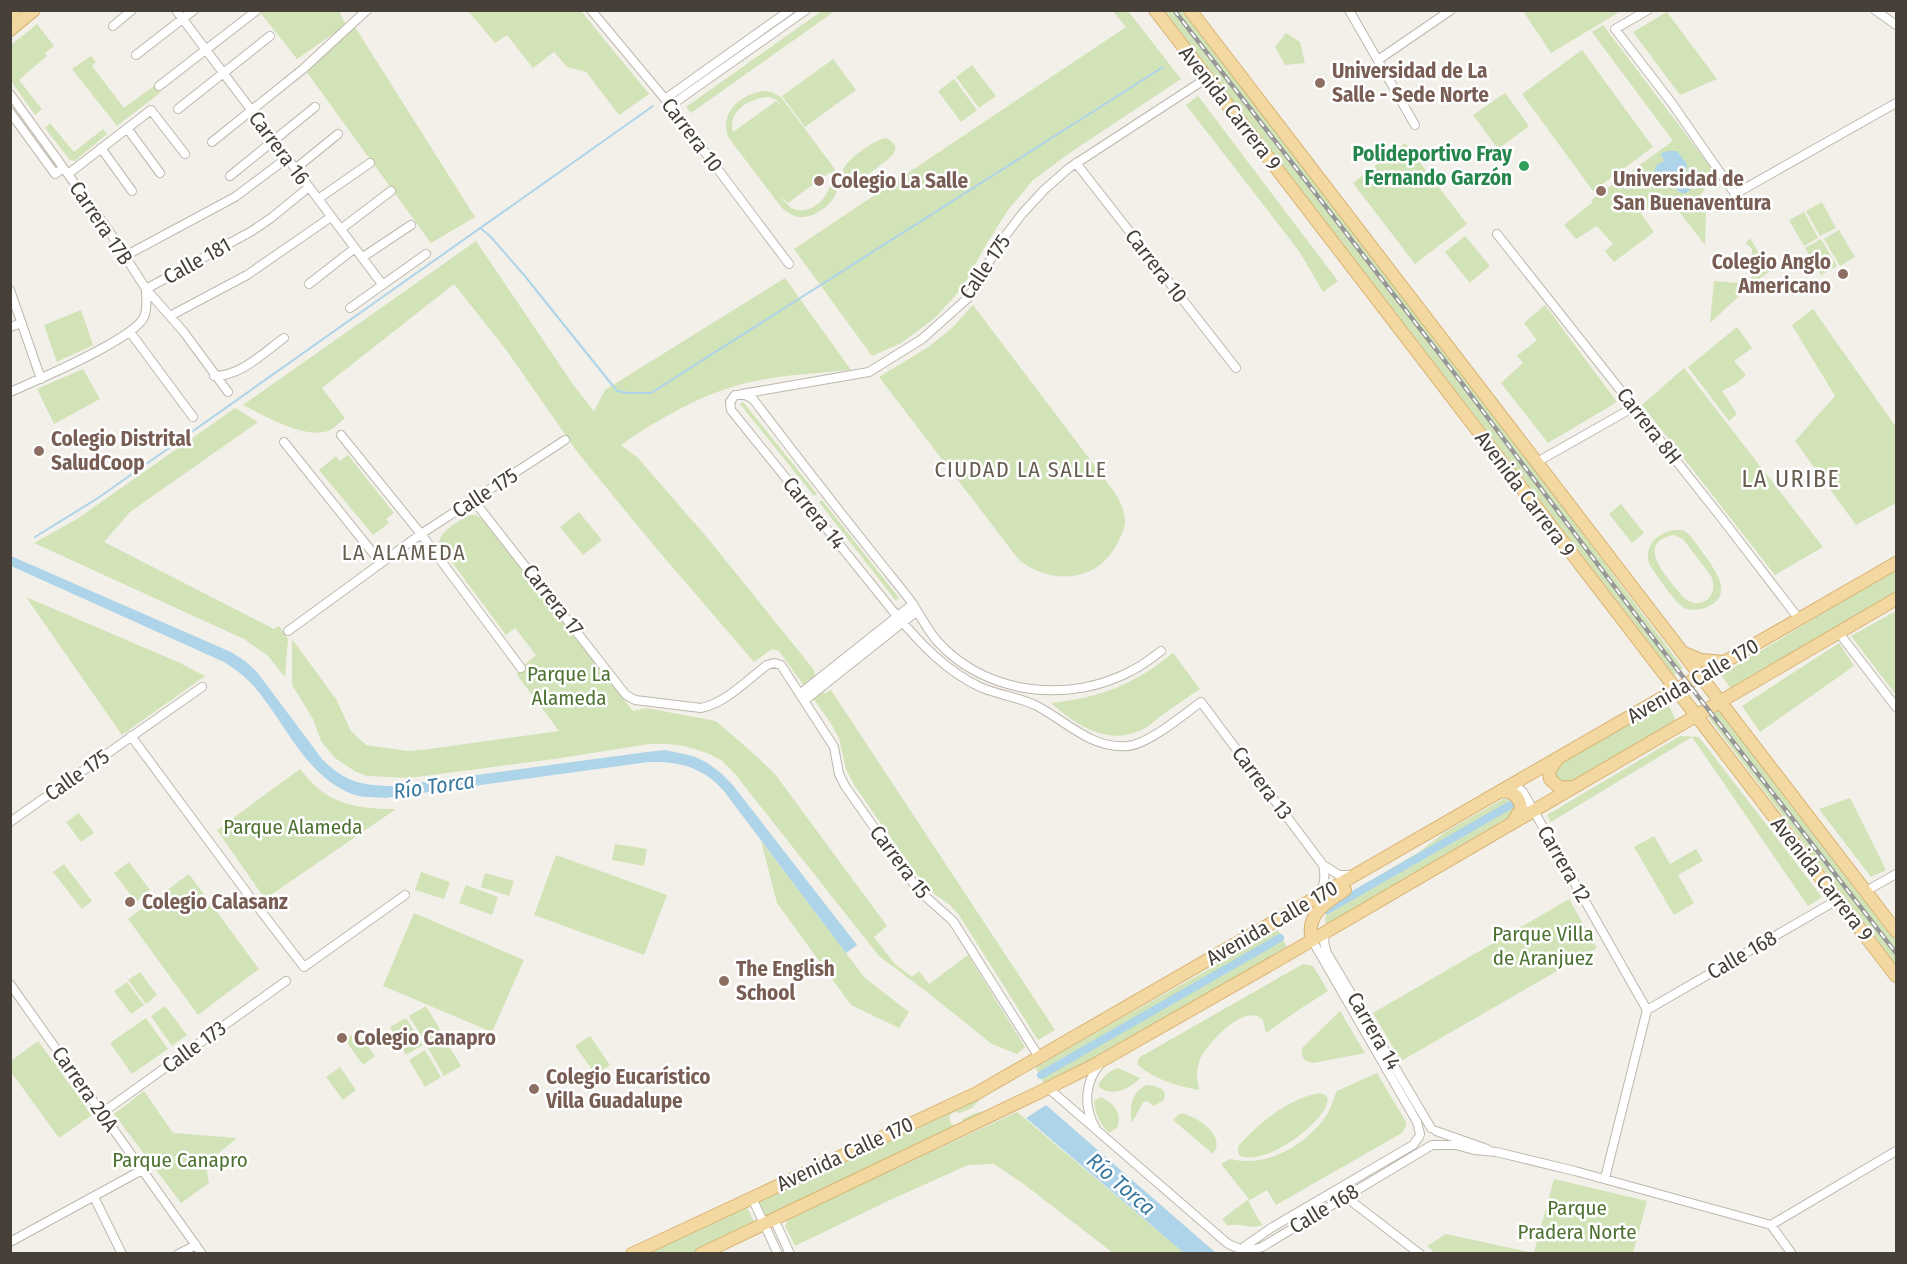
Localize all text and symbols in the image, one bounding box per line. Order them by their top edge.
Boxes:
street label: Avenida Carrera 9 [1173,41,1287,175]
place label: Universidad de La Salle - Sede Norte [1332,58,1489,108]
marker: Universidad de La Salle - Sede Norte [1313,76,1327,90]
street label: Carrera 10 [656,93,728,177]
street label: Carrera 16 [243,106,315,190]
place label: Polideportivo Fray Fernando Garzón [1353,141,1513,191]
marker: Polideportivo Fray Fernando Garzón [1517,159,1531,173]
place label: Universidad de San Buenaventura [1613,166,1771,216]
place label: Colegio La Salle [831,168,968,194]
marker: Colegio La Salle [812,174,826,188]
street label: Carrera 17B [64,176,138,270]
marker: Universidad de San Buenaventura [1594,184,1608,198]
street label: Carrera 10 [1119,224,1193,308]
street label: Calle 175 [954,230,1016,304]
street label: Calle 181 [159,232,235,290]
place label: Colegio Anglo Americano [1712,249,1831,299]
marker: Colegio Anglo Americano [1836,267,1850,281]
street label: Carrera 8H [1611,382,1687,470]
place label: Colegio Distrital SaludCoop [51,426,192,476]
street label: Avenida Carrera 9 [1469,426,1581,562]
marker: Colegio Distrital SaludCoop [32,444,46,458]
district label: CIUDAD LA SALLE [934,456,1108,483]
street label: Calle 175 [447,462,523,524]
district label: LA URIBE [1742,465,1840,493]
street label: Carrera 14 [777,472,851,554]
district label: LA ALAMEDA [342,539,466,566]
street label: Carrera 17 [517,559,589,641]
street label: Avenida Calle 170 [1623,633,1763,729]
park label: Parque La Alameda [527,661,611,711]
street label: Carrera 13 [1226,741,1298,825]
street label: Calle 175 [40,743,114,807]
water label: Río Torca [392,767,476,805]
street label: Avenida Carrera 9 [1765,812,1879,946]
park label: Parque Alameda [223,814,363,840]
street label: Carrera 15 [864,820,936,904]
street label: Carrera 12 [1532,821,1596,907]
street label: Avenida Calle 170 [1202,875,1342,971]
place label: Colegio Calasanz [142,889,288,915]
marker: Colegio Calasanz [123,895,137,909]
park label: Parque Villa de Aranjuez [1492,921,1594,971]
street label: Calle 168 [1703,925,1781,985]
place label: The English School [736,956,835,1006]
marker: The English School [717,974,731,988]
street label: Carrera 14 [1341,987,1407,1075]
street label: Calle 173 [157,1015,231,1079]
place label: Colegio Canapro [354,1025,496,1051]
marker: Colegio Canapro [335,1031,349,1045]
street label: Carrera 20A [46,1041,124,1137]
place label: Colegio Eucarístico Villa Guadalupe [545,1064,711,1114]
marker: Colegio Eucarístico Villa Guadalupe [527,1082,541,1096]
street label: Avenida Calle 170 [773,1111,917,1197]
park label: Parque Canapro [112,1147,248,1173]
water label: Río Torca [1081,1147,1161,1221]
street label: Calle 168 [1285,1178,1363,1240]
park label: Parque Pradera Norte [1517,1195,1637,1245]

